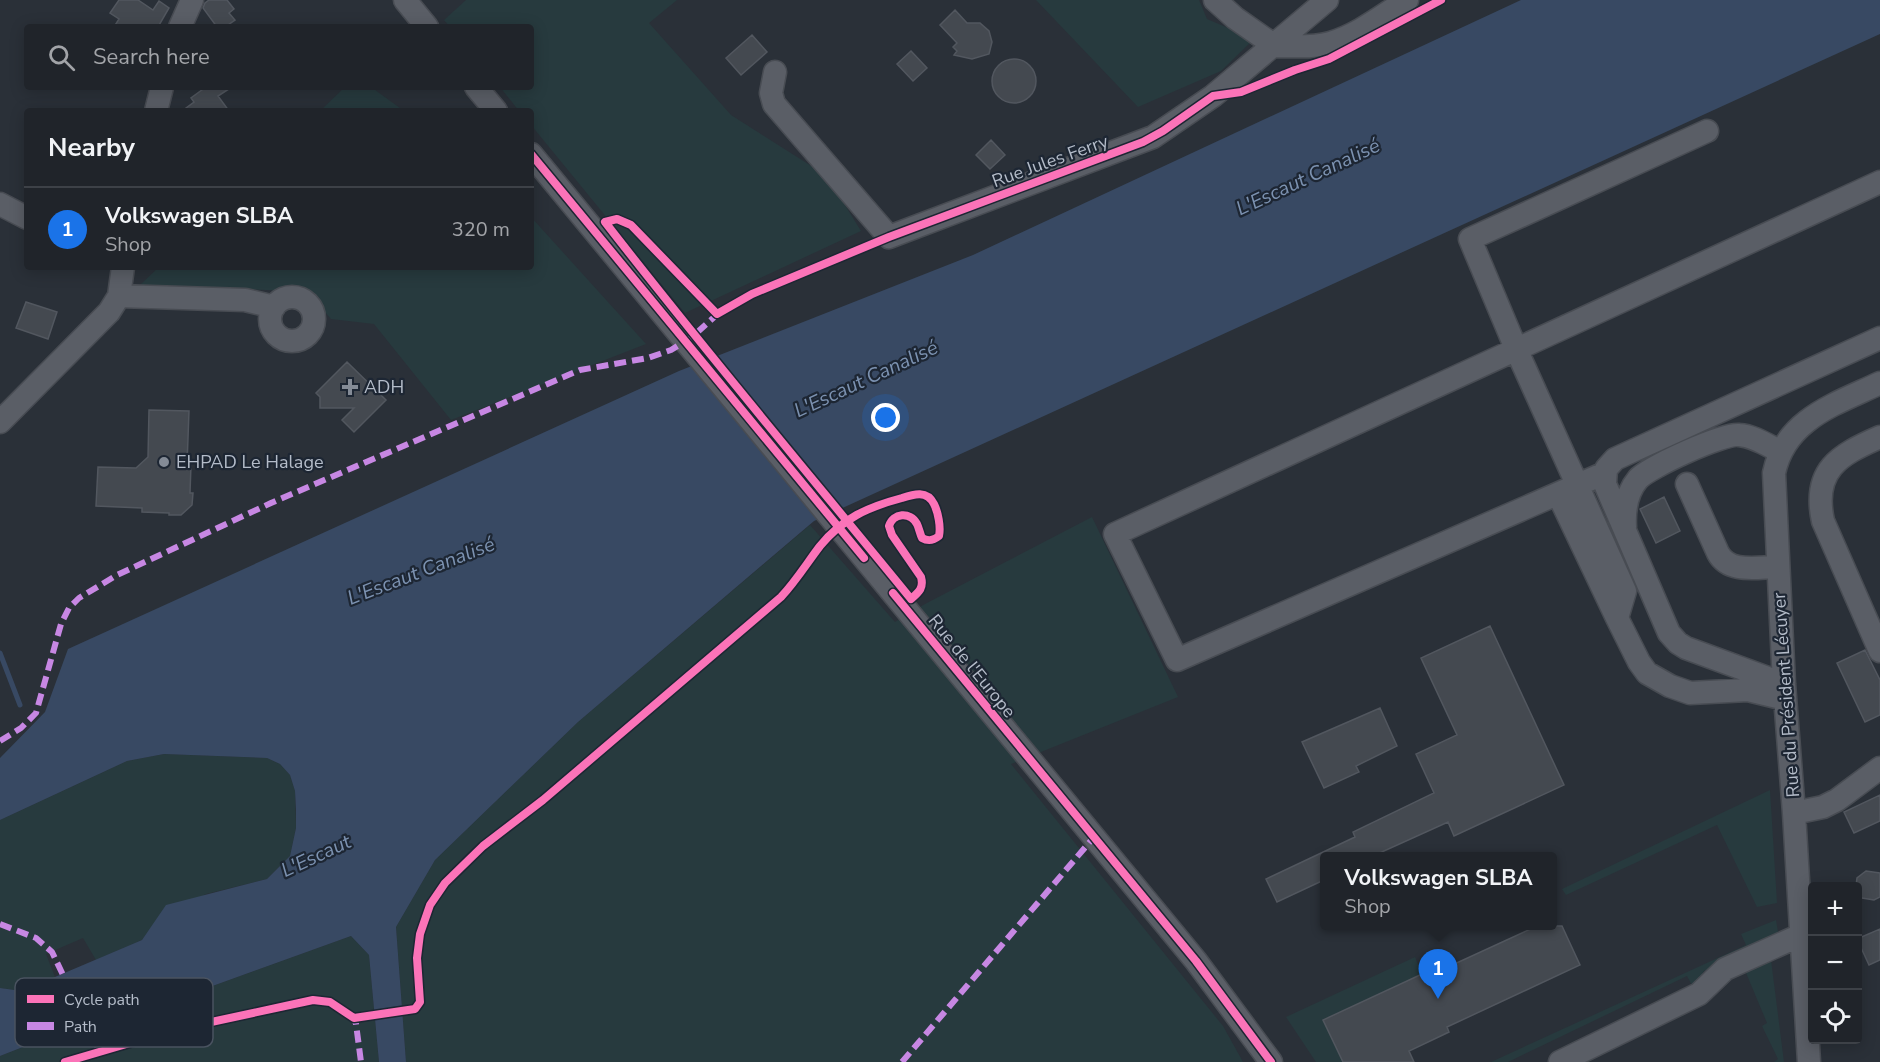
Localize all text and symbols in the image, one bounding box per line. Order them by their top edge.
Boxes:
search box [24,24,534,90]
icon: search [45,41,78,74]
text: Search here [93,42,210,72]
street label: Rue Jules Ferry [989,129,1112,193]
text: Nearby [48,130,135,165]
water label: L'Escaut Canalisé [1232,132,1385,222]
text: Volkswagen SLBA [105,201,293,231]
text: 1 [62,216,74,243]
text: 320 m [452,216,510,243]
text: Shop [105,231,151,258]
water label: L'Escaut Canalisé [790,334,943,424]
place label: ADH [364,375,404,399]
marker: ADH [341,378,359,396]
your location [871,403,900,432]
place label: EHPAD Le Halage [176,450,324,474]
marker: EHPAD Le Halage [157,455,171,469]
water label: L'Escaut Canalisé [343,530,499,612]
street label: Rue du Président Lécuyer [1767,591,1805,798]
street label: Rue de l'Europe [923,609,1021,723]
water label: L'Escaut [277,828,356,884]
popup [1320,852,1557,930]
text: Volkswagen SLBA [1344,863,1533,893]
map controls [1808,882,1862,1044]
button: + [1808,882,1862,936]
text: Shop [1344,893,1391,920]
button: − [1808,936,1862,990]
pin: 1 [1418,950,1458,999]
legend [15,978,213,1047]
text: Cycle path [64,989,140,1011]
button: locate [1808,990,1862,1044]
text: Path [64,1016,97,1038]

